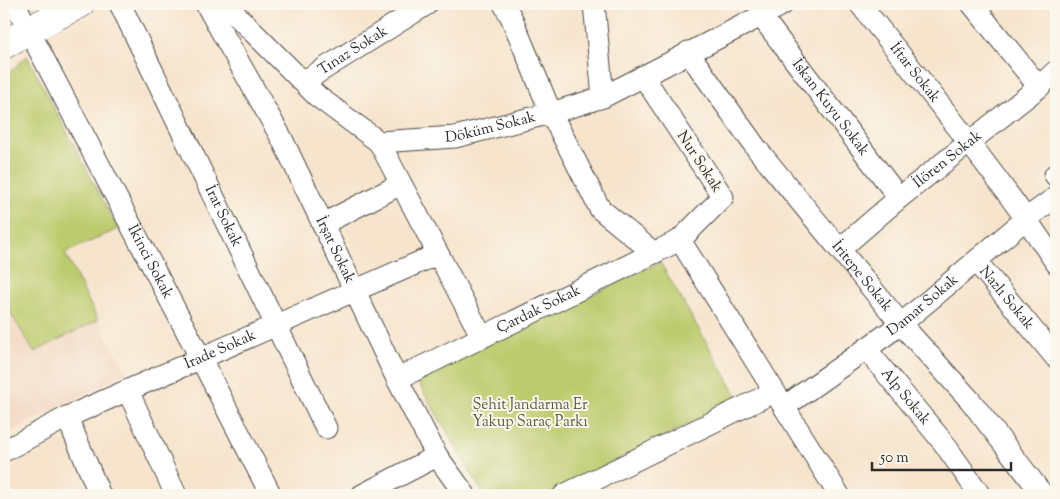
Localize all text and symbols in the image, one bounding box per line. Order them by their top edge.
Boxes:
street label: Tınaz Sokak [314,21,392,80]
street label: İftar Sokak [884,38,945,107]
street label: İskan Kuyu Sokak [787,54,874,160]
street label: Döküm Sokak [445,107,538,148]
street label: İlören Sokak [908,126,986,193]
street label: Nur Sokak [671,127,727,197]
street label: İrat Sokak [199,182,247,251]
street label: İrşat Sokak [310,213,360,287]
street label: İkinci Sokak [122,221,178,303]
street label: İritepe Sokak [826,236,897,316]
street label: Nazlı Sokak [974,262,1039,334]
street label: Damar Sokak [883,270,963,341]
street label: Çardak Sokak [493,280,584,339]
street label: İrade Sokak [181,325,259,375]
street label: Alp Sokak [876,364,935,430]
park label: Şehit Jandarma Er Yakup Saraç Parkı [472,395,588,433]
scale bar [872,439,1011,471]
text: 50 m [879,448,909,469]

